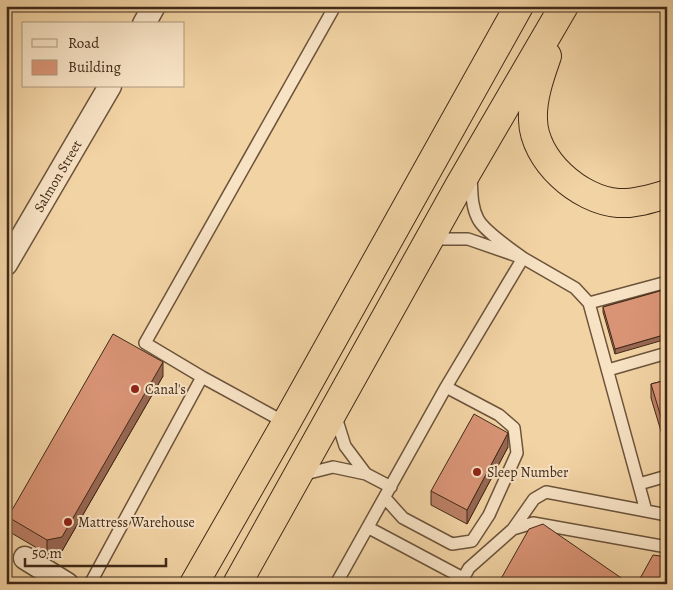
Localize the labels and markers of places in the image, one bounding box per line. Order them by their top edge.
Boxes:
place label: Canal's [145,380,186,399]
marker: Canal's [129,383,141,395]
place label: Sleep Number [487,463,569,482]
marker: Sleep Number [471,466,483,478]
place label: Mattress Warehouse [78,513,195,532]
marker: Mattress Warehouse [62,516,74,528]

